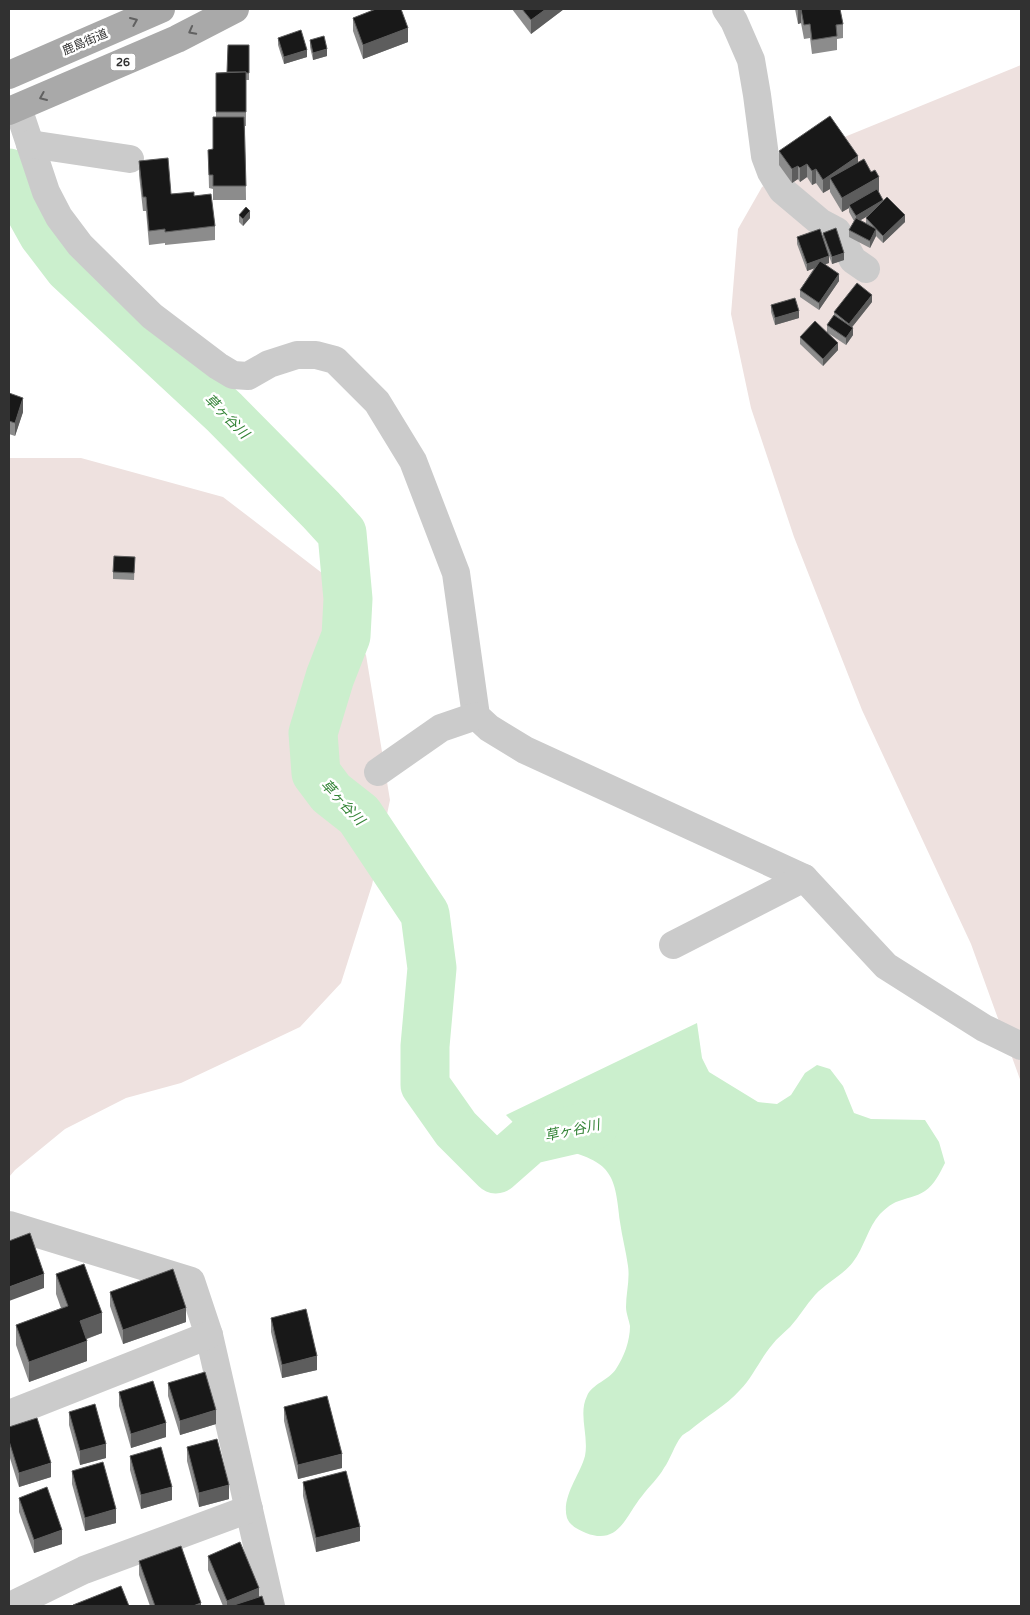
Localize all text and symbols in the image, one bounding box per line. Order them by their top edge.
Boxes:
one-way arrow [129,17,138,28]
one-way arrow [188,25,197,35]
street label: 鹿島街道 [60,26,110,58]
road number: 26 [110,54,136,70]
one-way arrow [39,90,48,101]
water label: 草ヶ谷川 [201,391,254,444]
water label: 草ヶ谷川 [317,776,369,830]
water label: 草ヶ谷川 [543,1116,603,1145]

